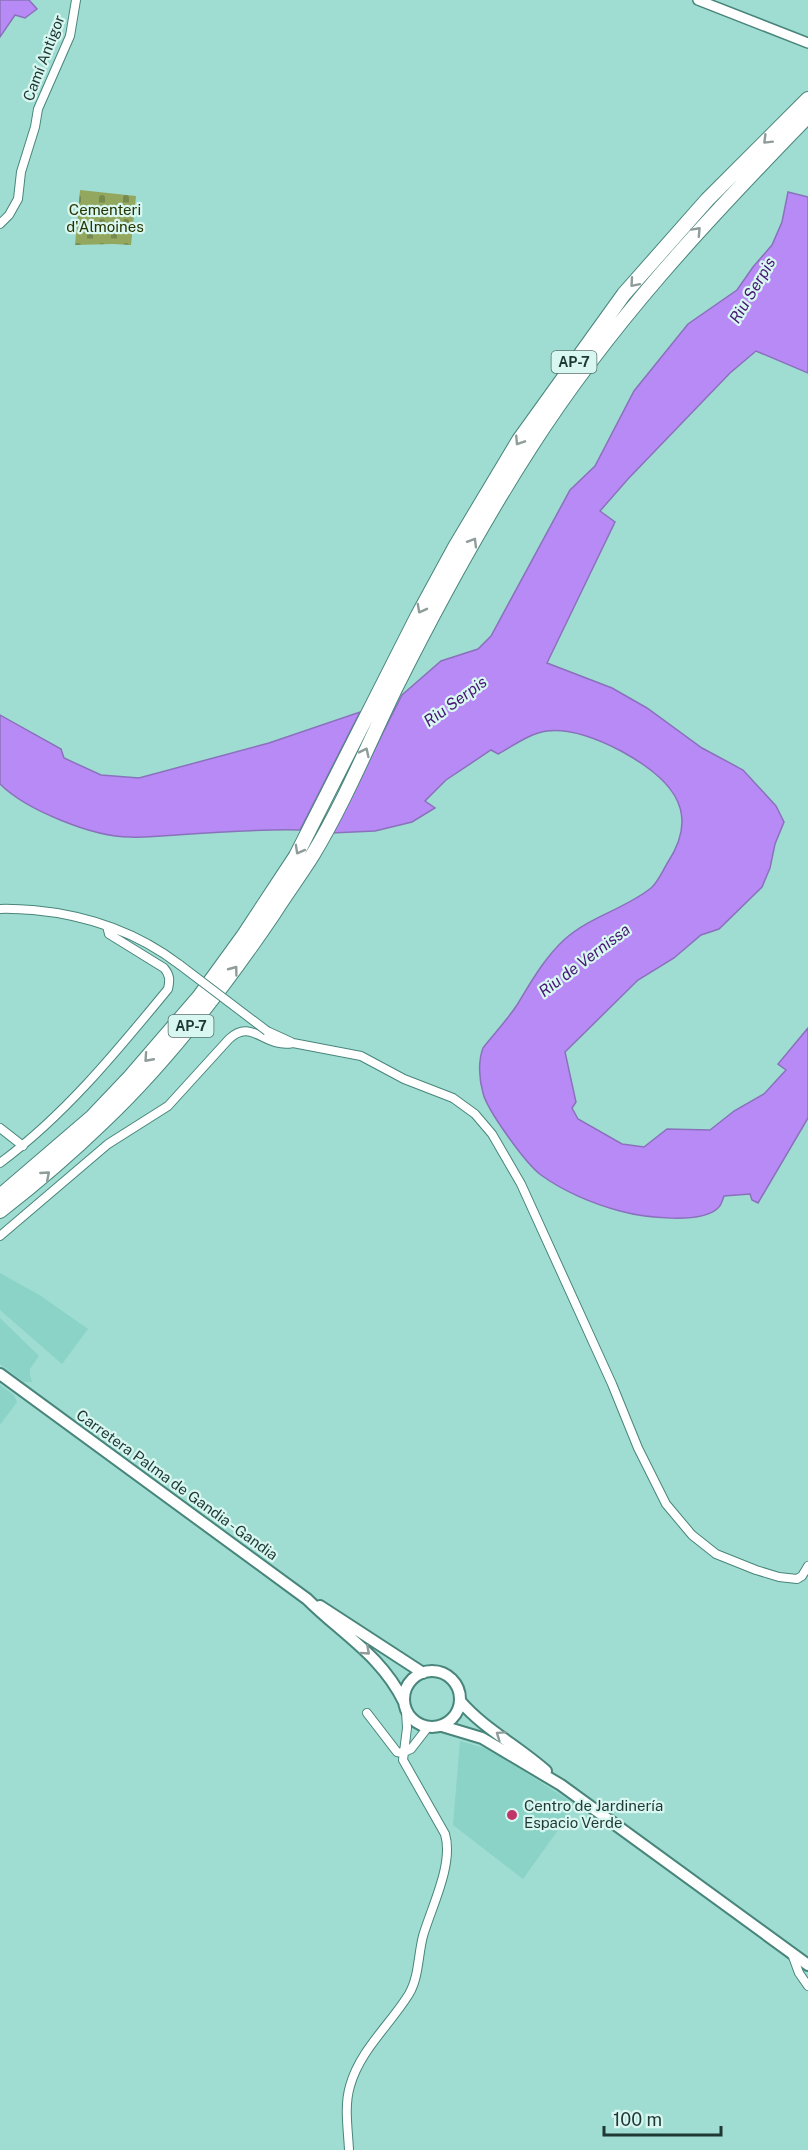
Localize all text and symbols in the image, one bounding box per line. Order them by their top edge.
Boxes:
street label: Camí Antigor [19,12,68,103]
one-way arrow [763,133,774,144]
park label: Cementeri d'Almoines [66,201,144,235]
one-way arrow [690,228,701,238]
water label: Riu Serpis [725,254,780,327]
one-way arrow [630,276,641,287]
road number: AP-7 [552,351,596,373]
one-way arrow [516,434,527,445]
one-way arrow [466,538,478,548]
one-way arrow [417,603,428,613]
water label: Riu Serpis [420,672,491,731]
one-way arrow [357,747,369,758]
one-way arrow [295,844,306,854]
water label: Riu de Vernissa [535,920,634,1001]
one-way arrow [227,965,238,976]
road number: AP-7 [168,1015,213,1037]
one-way arrow [144,1051,155,1062]
one-way arrow [39,1171,49,1182]
street label: Carretera Palma de Gandia - Gandia [73,1406,281,1563]
one-way arrow [360,1644,370,1655]
one-way arrow [496,1731,507,1742]
place label: Centro de Jardinería Espacio Verde [524,1797,663,1831]
marker: Centro de Jardinería Espacio Verde [505,1808,519,1822]
scale bar [604,2099,721,2137]
text: 100 m [613,2109,662,2130]

